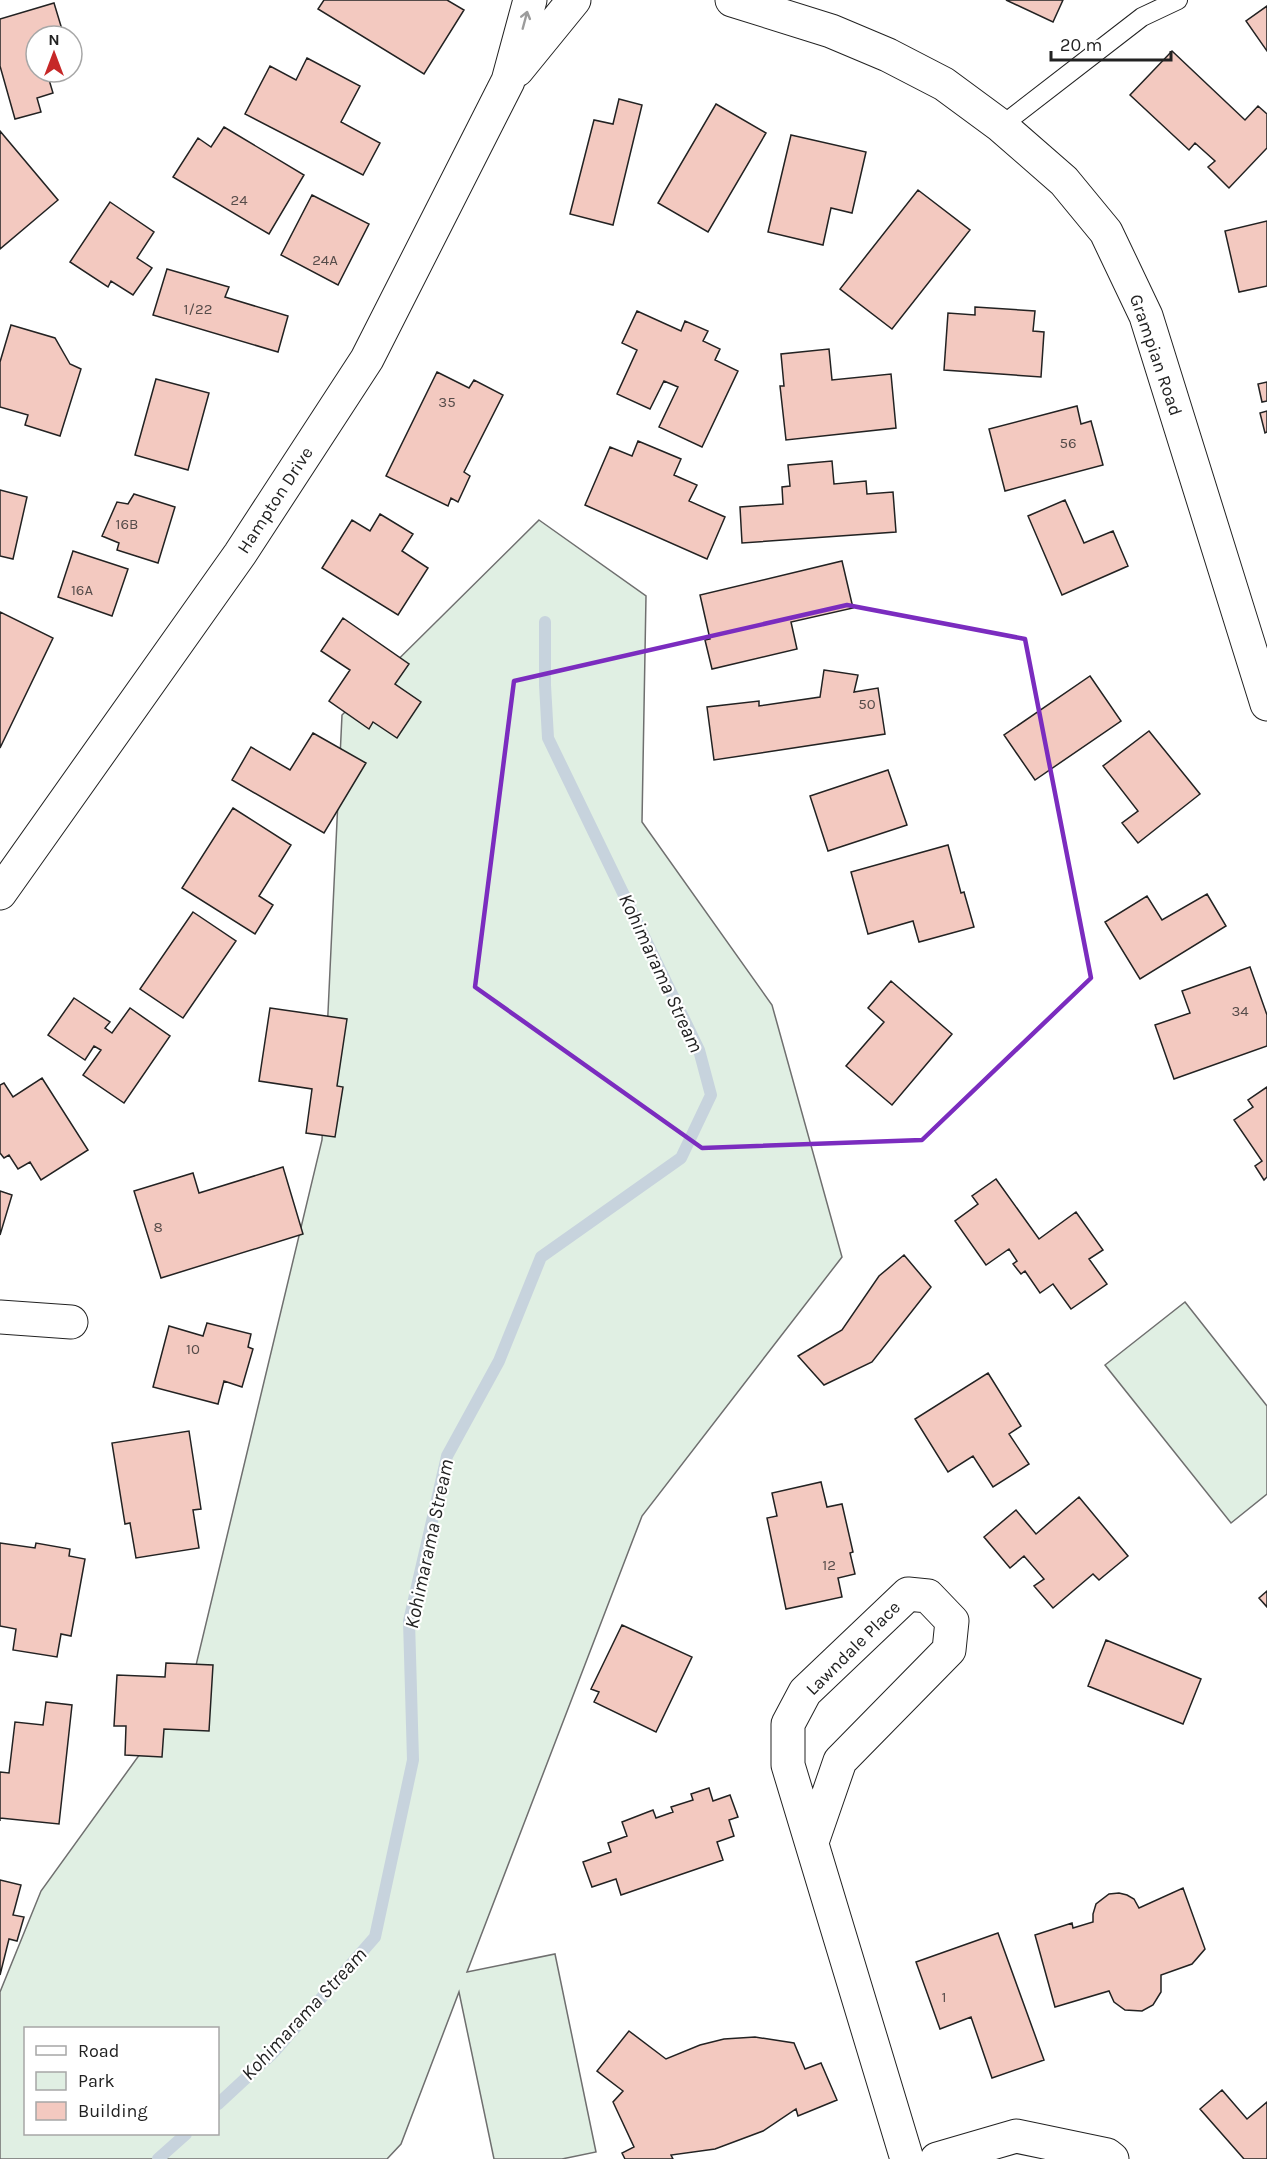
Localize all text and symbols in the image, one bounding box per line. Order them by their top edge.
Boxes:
one-way arrow [520,11,531,30]
north arrow [24,24,84,84]
scale bar [1051,24,1171,62]
text: N [48,30,60,49]
text: 20 m [1060,34,1102,56]
house number: 24 [230,191,248,209]
house number: 24A [312,251,338,269]
street label: Grampian Road [1125,291,1187,419]
house number: 1/22 [184,300,212,318]
house number: 35 [438,393,456,411]
house number: 56 [1059,434,1077,452]
street label: Hampton Drive [232,442,318,558]
house number: 16B [116,515,138,533]
house number: 16A [71,581,93,599]
house number: 50 [858,695,876,713]
water label: Kohimarama Stream [614,890,708,1056]
house number: 34 [1231,1002,1249,1020]
house number: 8 [153,1218,163,1236]
house number: 10 [186,1340,200,1358]
water label: Kohimarama Stream [400,1457,458,1631]
house number: 12 [822,1556,836,1574]
street label: Lawndale Place [801,1596,905,1700]
water label: Kohimarama Stream [237,1943,371,2085]
house number: 1 [942,1988,946,2006]
legend [24,2027,219,2135]
text: Road [78,2040,119,2062]
text: Park [78,2070,115,2092]
text: Building [78,2100,148,2122]

